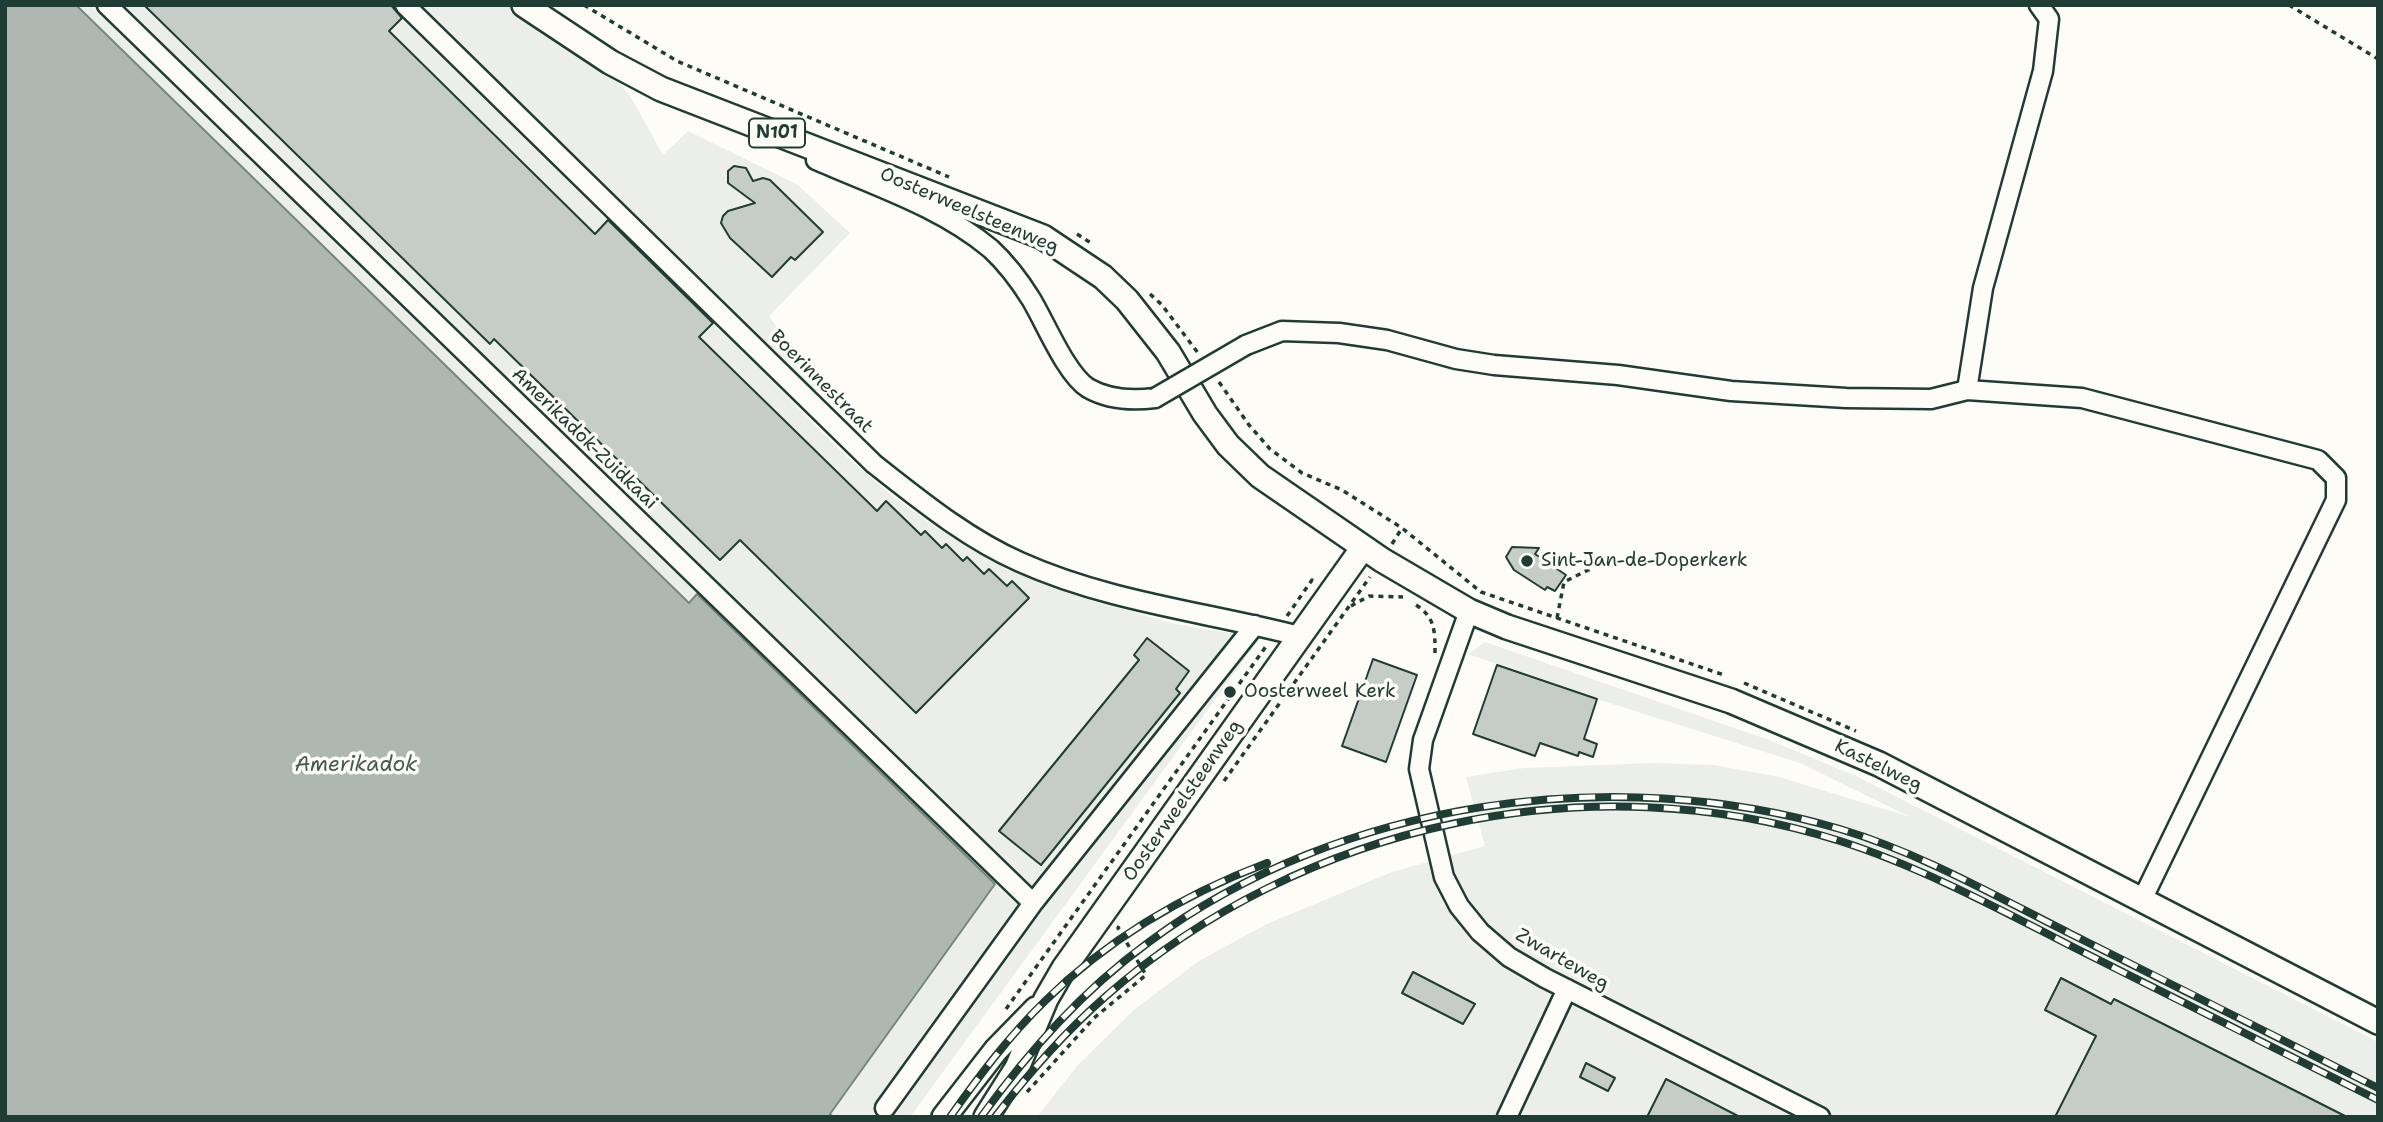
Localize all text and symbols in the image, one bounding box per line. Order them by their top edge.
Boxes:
road number: N101 [749,118,805,148]
street label: Oosterweelsteenweg [876,163,1062,259]
street label: Boerinnestraat [765,326,877,438]
street label: Amerikadok-Zuidkaai [506,363,662,515]
place label: Sint-Jan-de-Doperkerk [1541,550,1748,572]
marker: Sint-Jan-de-Doperkerk [1519,553,1535,569]
place label: Oosterweel Kerk [1244,681,1396,703]
marker: Oosterweel Kerk [1222,684,1238,700]
street label: Oosterweelsteenweg [1119,716,1247,886]
street label: Kastelweg [1830,735,1926,797]
water label: Amerikadok [295,753,417,779]
street label: Zwarteweg [1511,924,1613,996]

